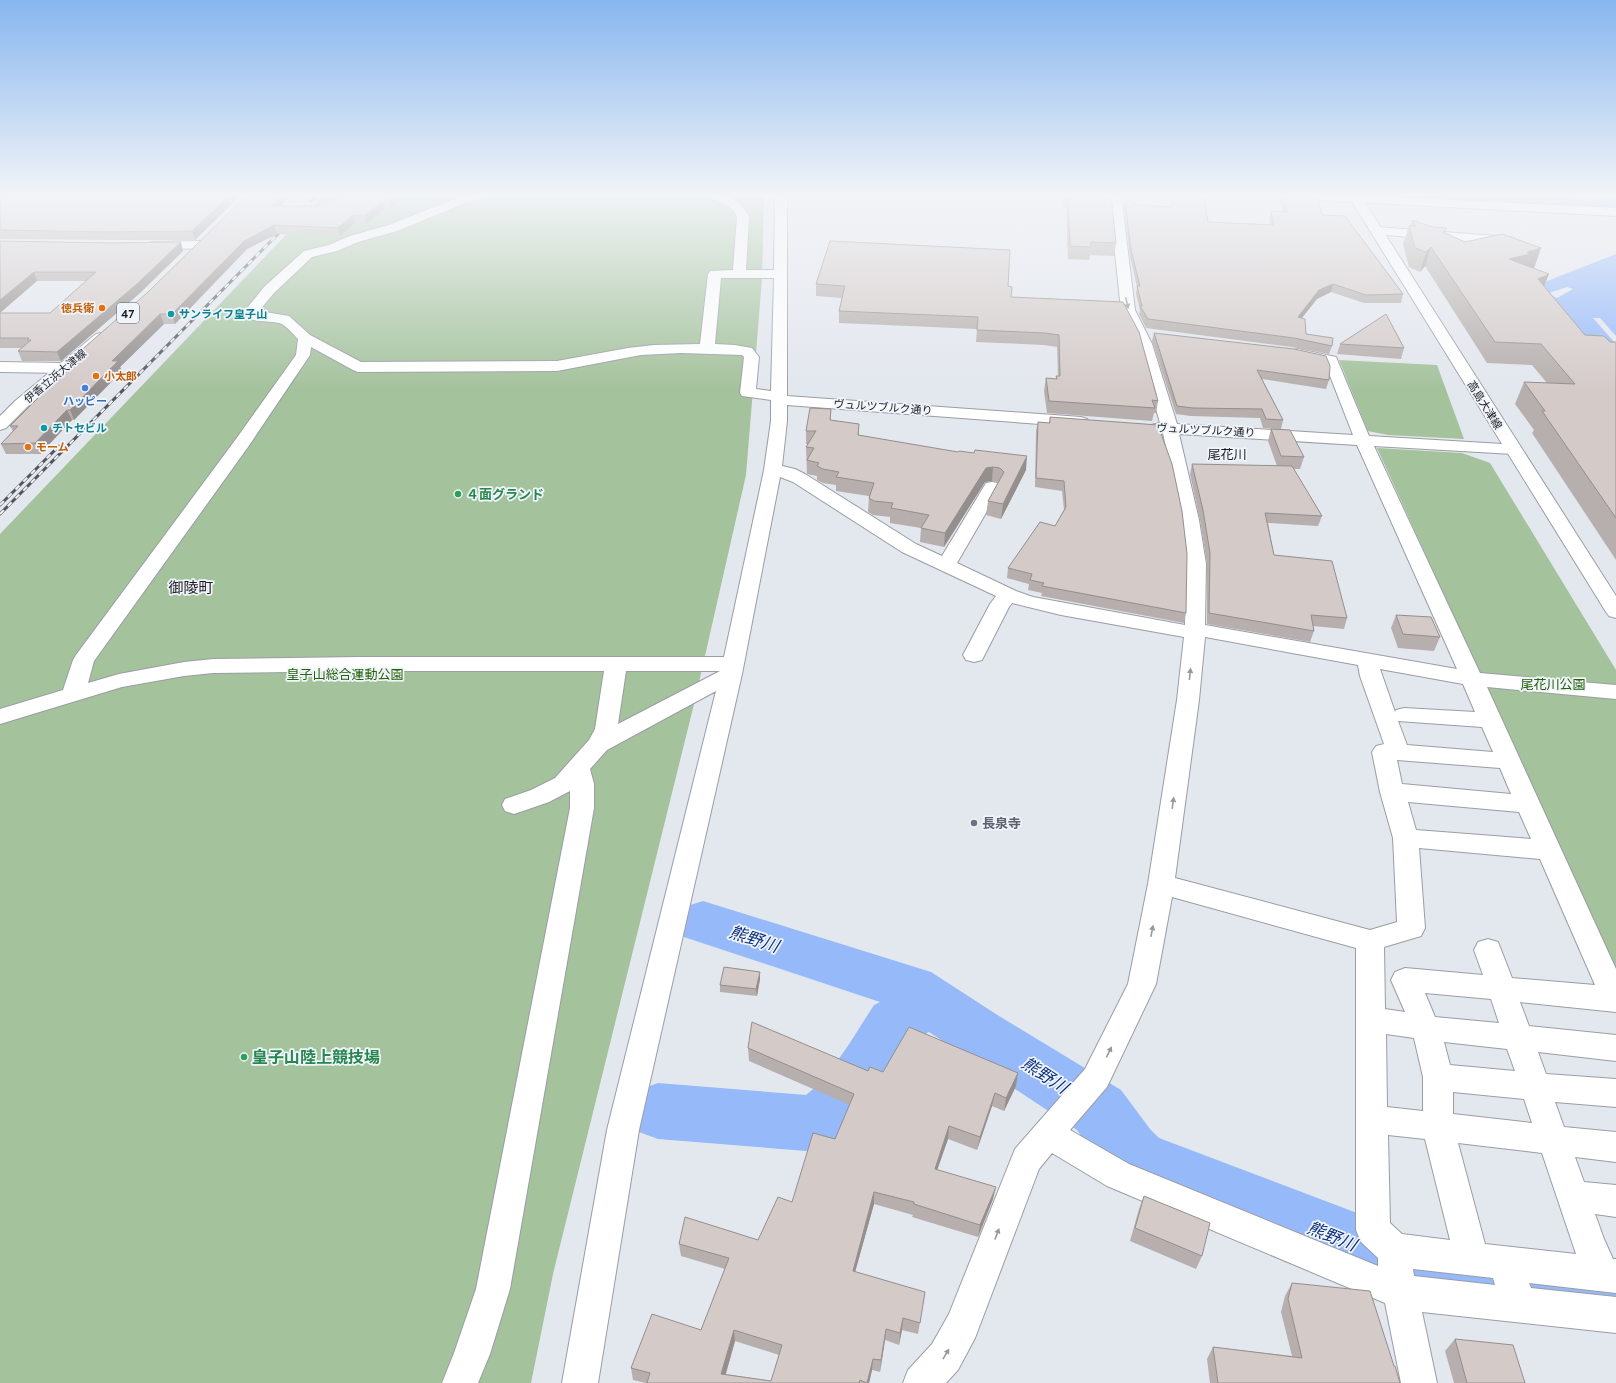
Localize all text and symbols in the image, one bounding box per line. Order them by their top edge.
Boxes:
one-way arrow [1125,297,1131,309]
place label: 徳兵衛 [61,301,94,315]
marker: 徳兵衛 [97,303,107,313]
road number: 47 [117,303,139,323]
place label: サンライフ皇子山 [179,307,267,321]
marker: サンライフ皇子山 [166,309,176,319]
street label: 伊香立浜大津線 [21,346,89,406]
place label: 小太郎 [104,369,137,383]
marker: 小太郎 [91,371,101,381]
street label: 高島大津線 [1464,378,1506,432]
marker: ハッピー [80,383,90,393]
place label: ハッピー [63,394,107,408]
street label: ヴュルツブルク通り [833,397,933,417]
street label: ヴュルツブルク通り [1156,420,1256,440]
place label: チトセビル [52,421,107,435]
marker: チトセビル [39,423,49,433]
place label: モーム [36,440,69,454]
marker: モーム [23,442,33,452]
district label: 尾花川 [1207,446,1247,463]
place label: ４面グランド [466,486,544,503]
marker: ４面グランド [453,489,463,499]
district label: 御陵町 [168,578,214,597]
park label: 皇子山総合運動公園 [286,666,404,683]
one-way arrow [1187,668,1194,680]
park label: 尾花川公園 [1520,676,1586,693]
one-way arrow [1170,796,1176,809]
place label: 長泉寺 [982,815,1021,832]
marker: 長泉寺 [969,818,979,828]
water label: 熊野川 [726,921,784,958]
one-way arrow [1150,925,1156,937]
place label: 皇子山陸上競技場 [252,1047,380,1067]
one-way arrow [1106,1047,1112,1058]
marker: 皇子山陸上競技場 [239,1052,249,1062]
water label: 熊野川 [1018,1052,1074,1099]
water label: 熊野川 [1304,1216,1362,1257]
one-way arrow [994,1229,1000,1240]
one-way arrow [943,1348,950,1360]

